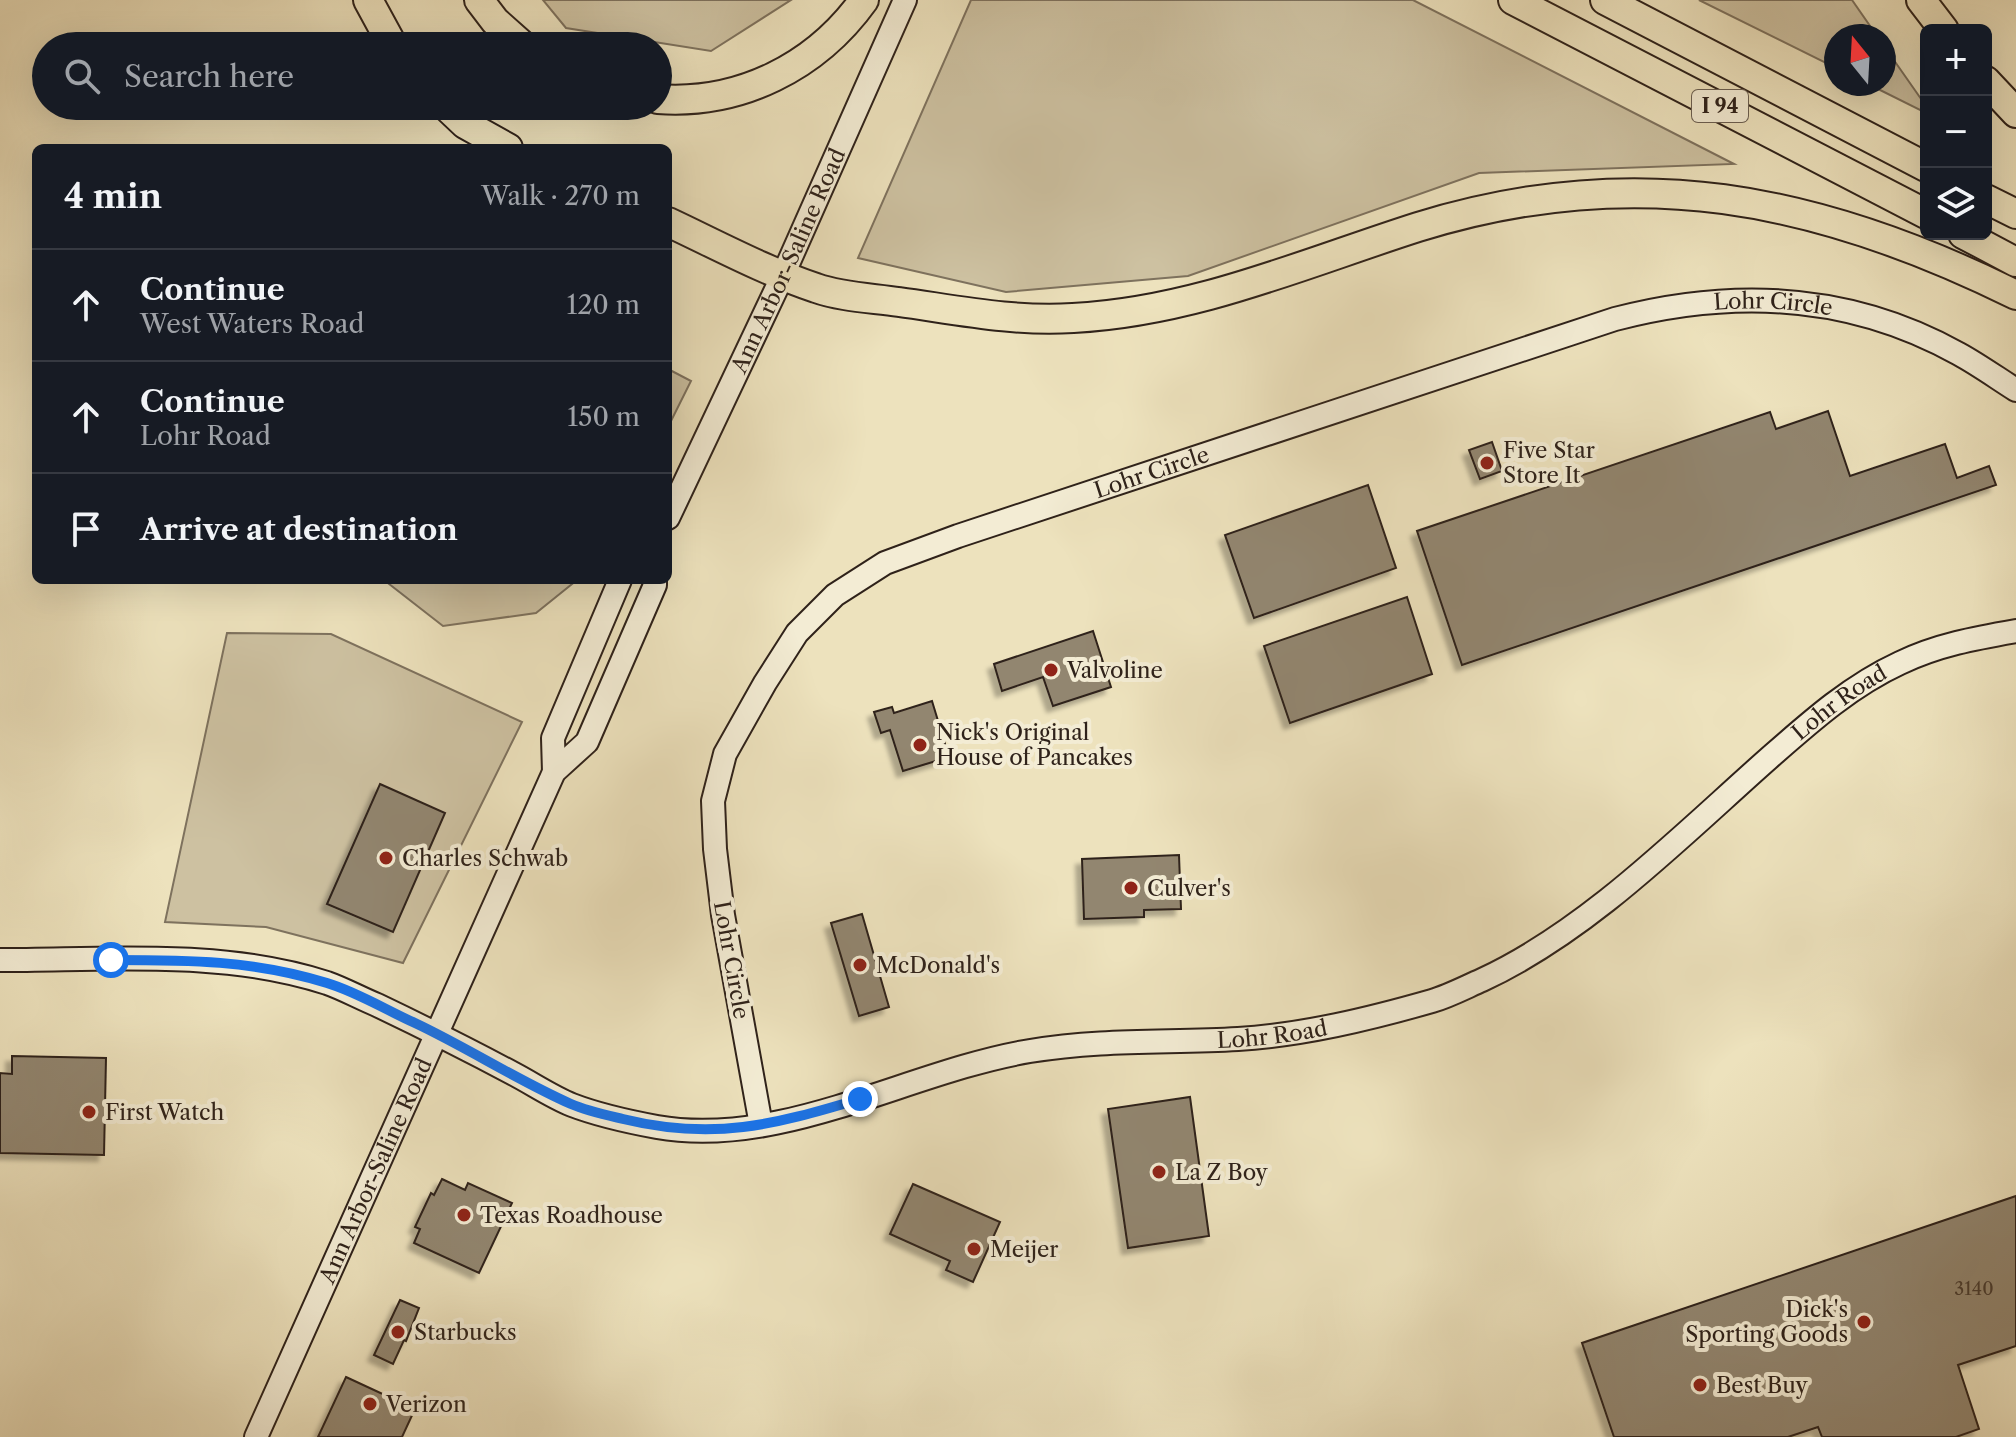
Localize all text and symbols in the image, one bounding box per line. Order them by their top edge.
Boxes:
north arrow [1824,24,1896,96]
map controls [1920,24,1992,240]
button: + [1920,24,1992,96]
search box [32,32,672,120]
icon: search [60,54,104,98]
text: Search here [124,58,294,95]
road number: I 94 [1692,90,1748,122]
button: − [1920,96,1992,168]
street label: Ann Arbor-Saline Road [725,144,851,378]
button: layers [1920,168,1992,240]
text: 4 min [64,175,162,217]
text: Walk · 270 m [481,180,640,212]
text: Continue [140,271,285,308]
icon: ahead [64,283,108,327]
street label: Lohr Circle [1713,287,1835,321]
text: 120 m [566,289,640,321]
text: West Waters Road [140,308,364,340]
text: Continue [140,383,285,420]
icon: ahead [64,395,108,439]
text: 150 m [567,401,640,433]
text: Lohr Road [140,420,271,452]
place label: Five Star Store It [1503,437,1595,489]
street label: Lohr Circle [1091,441,1213,504]
marker: Five Star Store It [1478,454,1496,472]
icon: arrive [64,507,108,551]
text: Arrive at destination [140,511,458,548]
place label: Valvoline [1066,657,1163,684]
street label: Lohr Road [1787,659,1891,746]
marker: Valvoline [1042,661,1060,679]
place label: Nick's Original House of Pancakes [936,719,1133,771]
marker: Nick's Original House of Pancakes [911,736,929,754]
place label: Charles Schwab [402,845,568,872]
marker: Charles Schwab [377,849,395,867]
place label: Culver's [1147,875,1231,902]
marker: Culver's [1122,879,1140,897]
street label: Lohr Circle [708,899,755,1021]
route start [93,942,129,978]
place label: McDonald's [876,952,1000,979]
marker: McDonald's [851,956,869,974]
street label: Lohr Road [1216,1014,1330,1054]
street label: Ann Arbor-Saline Road [313,1054,438,1289]
route end [842,1081,878,1117]
place label: First Watch [105,1099,225,1126]
marker: First Watch [80,1103,98,1121]
place label: La Z Boy [1175,1159,1269,1186]
marker: La Z Boy [1150,1163,1168,1181]
place label: Texas Roadhouse [480,1202,663,1229]
marker: Texas Roadhouse [455,1206,473,1224]
place label: Meijer [990,1236,1059,1263]
marker: Meijer [965,1240,983,1258]
house number: 3140 [1954,1278,1994,1300]
place label: Dick's Sporting Goods [1685,1296,1848,1348]
marker: Dick's Sporting Goods [1855,1313,1873,1331]
place label: Starbucks [414,1319,517,1346]
marker: Starbucks [389,1323,407,1341]
place label: Best Buy [1716,1372,1808,1399]
marker: Best Buy [1691,1376,1709,1394]
place label: Verizon [385,1391,467,1418]
marker: Verizon [361,1395,379,1413]

